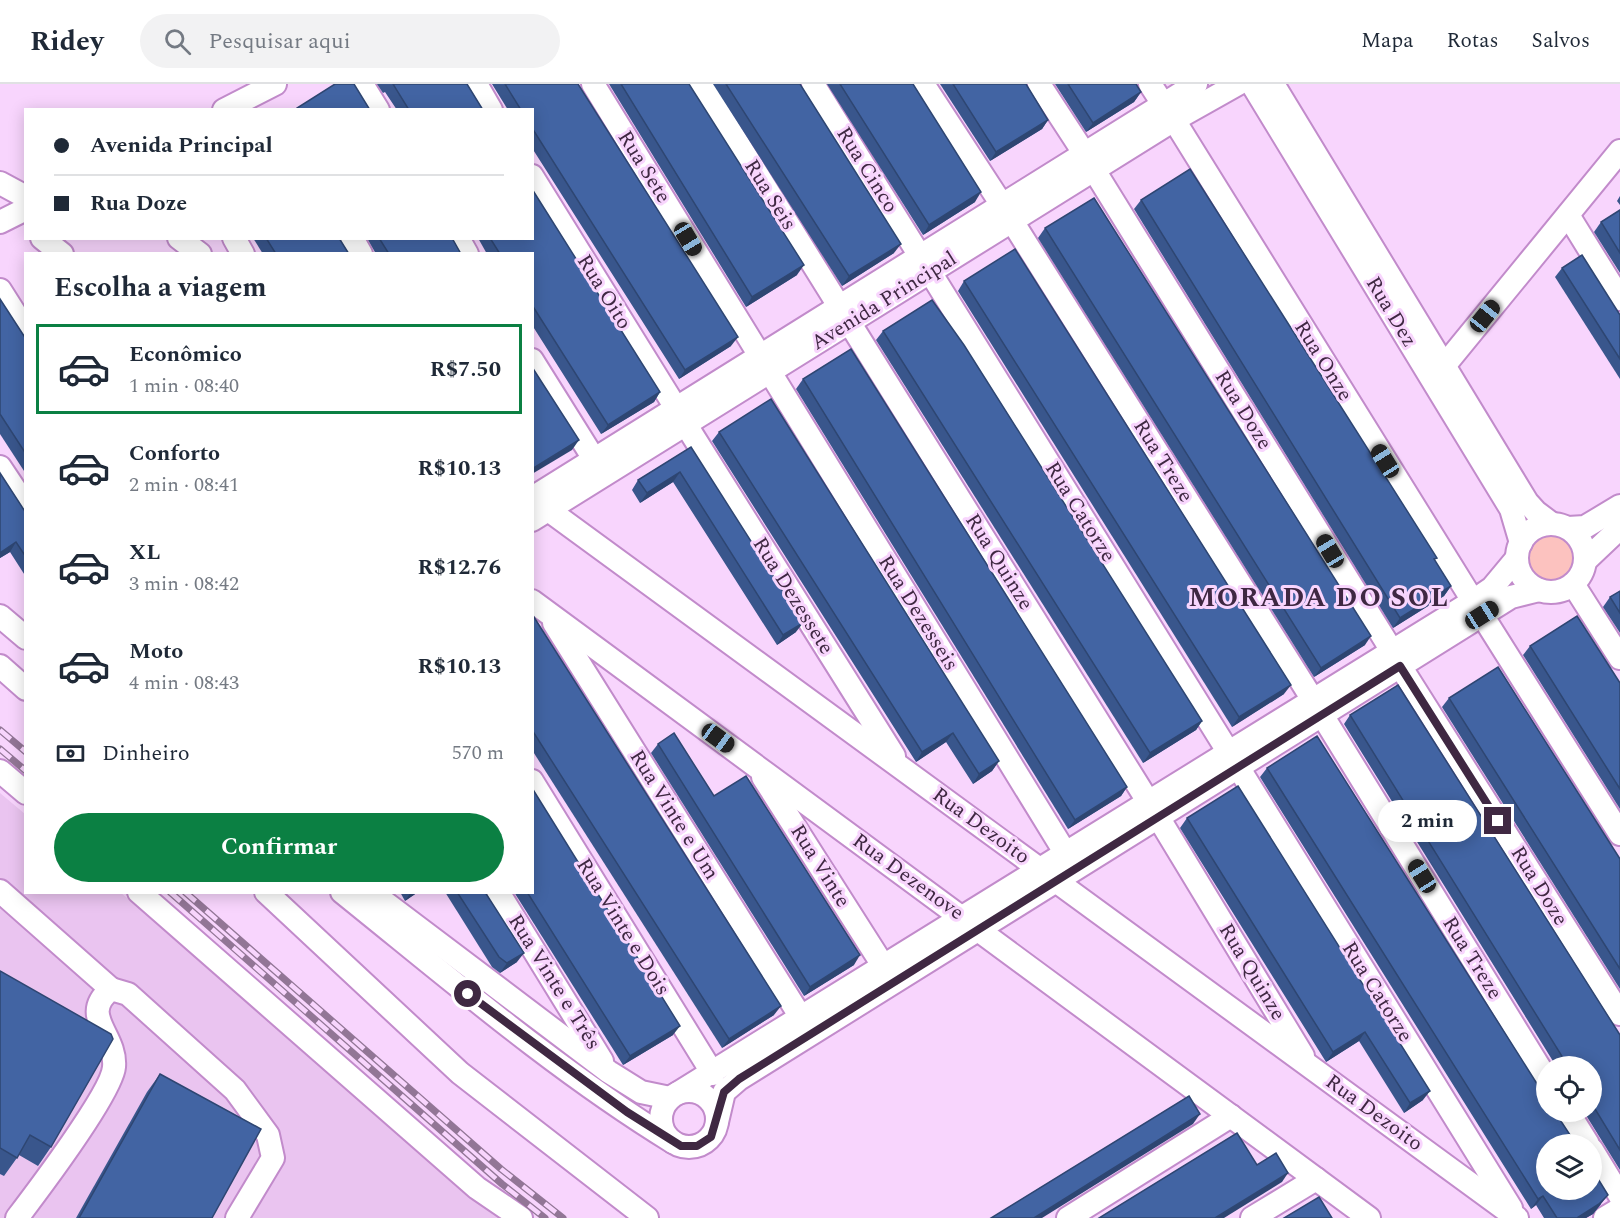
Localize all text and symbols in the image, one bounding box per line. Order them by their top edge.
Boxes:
search box [140,14,560,68]
text: Ridey [30,20,104,63]
icon: search [161,25,194,58]
text: Pesquisar aqui [209,25,351,58]
text: Mapa [1361,25,1414,57]
text: Rotas [1447,25,1499,57]
text: Salvos [1532,25,1590,57]
street label: Rua Cinco [828,121,906,219]
street label: Rua Sete [609,124,679,210]
text: Avenida Principal [90,129,273,162]
street label: Rua Seis [736,153,804,237]
text: Rua Doze [90,187,187,220]
car [671,219,705,259]
street label: Avenida Principal [805,243,963,359]
street label: Rua Oito [568,248,640,336]
text: Escolha a viagem [54,267,267,309]
street label: Rua Dez [1357,270,1425,354]
car [1467,296,1503,336]
street label: Rua Onze [1285,314,1361,408]
text: Econômico [129,338,242,371]
icon: car [57,342,111,396]
text: R$7.50 [430,353,501,386]
street label: Rua Doze [1206,364,1280,456]
text: 1 min · 08:40 [129,371,239,401]
street label: Rua Treze [1125,413,1201,509]
text: Conforto [129,437,220,470]
icon: car [57,441,111,495]
car [1368,441,1402,481]
text: R$10.13 [417,452,501,485]
street label: Rua Catorze [1036,455,1124,569]
text: 2 min · 08:41 [129,470,239,500]
street label: Rua Quinze [957,507,1041,617]
street label: Rua Dezessete [744,531,842,661]
car [1313,531,1347,571]
text: XL [129,536,160,569]
icon: car [57,540,111,594]
street label: Rua Dezesseis [870,549,966,677]
text: R$12.76 [417,551,501,584]
text: 3 min · 08:42 [129,569,239,599]
district label: MORADA DO SOL [1188,577,1450,619]
car [1462,598,1502,632]
text: Moto [129,635,183,668]
icon: car [57,639,111,693]
text: R$10.13 [417,650,501,683]
text: 4 min · 08:43 [129,668,239,698]
car [698,720,738,756]
icon: cash [54,737,87,770]
text: Dinheiro [102,737,190,770]
text: 570 m [452,738,504,768]
street label: Rua Vinte e Um [621,744,727,886]
street label: Rua Dezoito [925,779,1037,873]
callout: 2 min [1378,800,1477,842]
text: 2 min [1401,806,1454,836]
route end [1484,807,1511,834]
button: Confirmar [54,813,504,882]
street label: Rua Vinte [782,818,858,914]
street label: Rua Dezenove [845,825,971,929]
street label: Rua Doze [1502,840,1576,932]
street label: Rua Vinte e Dois [568,852,678,1002]
car [1405,856,1439,896]
street label: Rua Vinte e Três [499,908,609,1056]
street label: Rua Treze [1434,910,1510,1006]
street label: Rua Quinze [1210,917,1294,1027]
street label: Rua Catorze [1333,935,1421,1049]
route start [454,980,481,1007]
map controls [1536,1056,1602,1200]
button: locate [1536,1056,1602,1122]
street label: Rua Dezoito [1318,1066,1430,1160]
button: layers [1536,1134,1602,1200]

